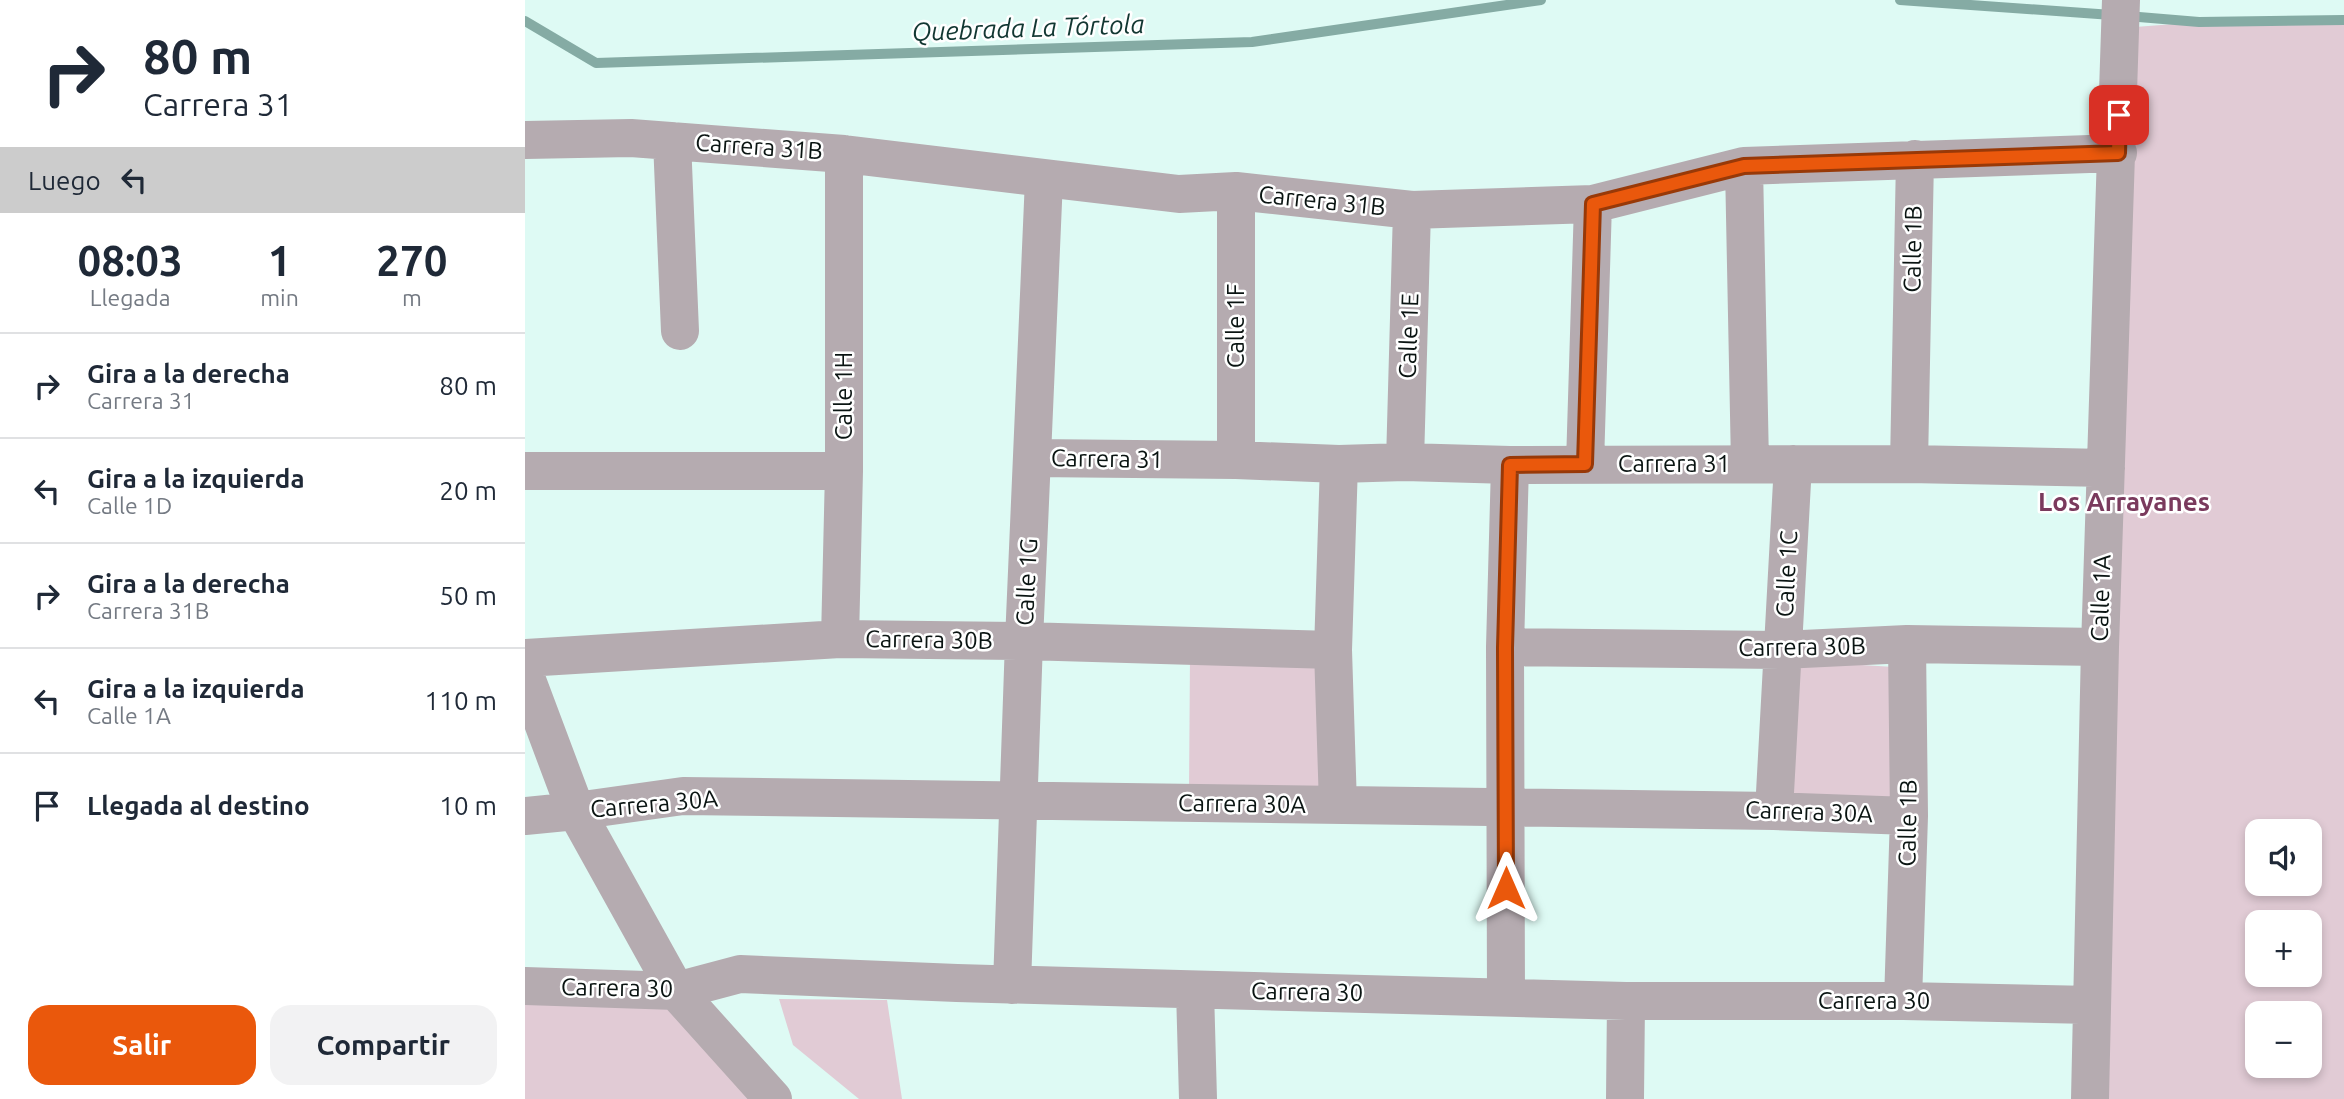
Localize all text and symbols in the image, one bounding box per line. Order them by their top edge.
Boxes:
water label: Quebrada La Tórtola [911,9,1145,47]
icon: right [28,28,119,119]
text: 80 m [143,28,252,83]
pin [2089,85,2149,145]
text: Carrera 31 [143,86,293,122]
icon: arrive [2100,96,2138,134]
street label: Carrera 31B [694,129,824,164]
icon: left [115,161,153,199]
text: Luego [28,166,101,195]
street label: Carrera 31B [1257,180,1387,221]
street label: Calle 1B [1898,205,1927,293]
text: 08:03 [78,237,183,284]
text: 1 [268,237,291,284]
text: 270 [376,237,447,284]
street label: Calle 1F [1222,284,1249,368]
text: Llegada [90,285,170,310]
text: min [260,285,299,310]
text: m [402,285,422,310]
street label: Calle 1E [1394,293,1423,379]
street label: Calle 1H [830,352,857,440]
text: Gira a la derecha [87,359,290,388]
icon: right [28,367,66,405]
text: 80 m [439,371,497,400]
text: Carrera 31 [87,388,195,413]
street label: Carrera 31 [1051,444,1163,473]
street label: Carrera 31 [1618,450,1730,477]
text: Gira a la izquierda [87,464,305,493]
icon: left [28,472,66,510]
text: 20 m [439,476,497,505]
district label: Los Arrayanes [2038,487,2210,516]
text: Calle 1D [87,493,172,518]
street label: Calle 1C [1771,530,1802,618]
street label: Calle 1G [1011,537,1042,627]
street label: Calle 1A [2085,553,2116,642]
text: Gira a la derecha [87,569,290,598]
icon: right [28,577,66,615]
text: 50 m [439,581,497,610]
text: Carrera 31B [87,598,209,623]
street label: Carrera 30B [865,625,993,654]
street label: Carrera 30B [1738,632,1866,661]
text: Gira a la izquierda [87,674,305,703]
icon: left [28,682,66,720]
text: 110 m [425,686,497,715]
text: Calle 1A [87,703,171,728]
street label: Calle 1B [1893,779,1922,867]
street label: Carrera 30A [589,784,719,823]
icon: arrive [28,787,66,825]
street label: Carrera 30A [1178,789,1307,818]
text: Llegada al destino [87,791,310,820]
text: 10 m [439,791,497,820]
street label: Carrera 30A [1745,796,1874,827]
map controls [2245,819,2322,1078]
button: sound [2245,819,2322,896]
position arrow [1469,851,1543,925]
button: + [2245,910,2322,987]
street label: Carrera 30 [561,973,673,1002]
street label: Carrera 30 [1251,977,1363,1006]
street label: Carrera 30 [1818,987,1930,1014]
button: − [2245,1001,2322,1078]
button: Salir [28,1005,256,1085]
button: Compartir [270,1005,497,1085]

